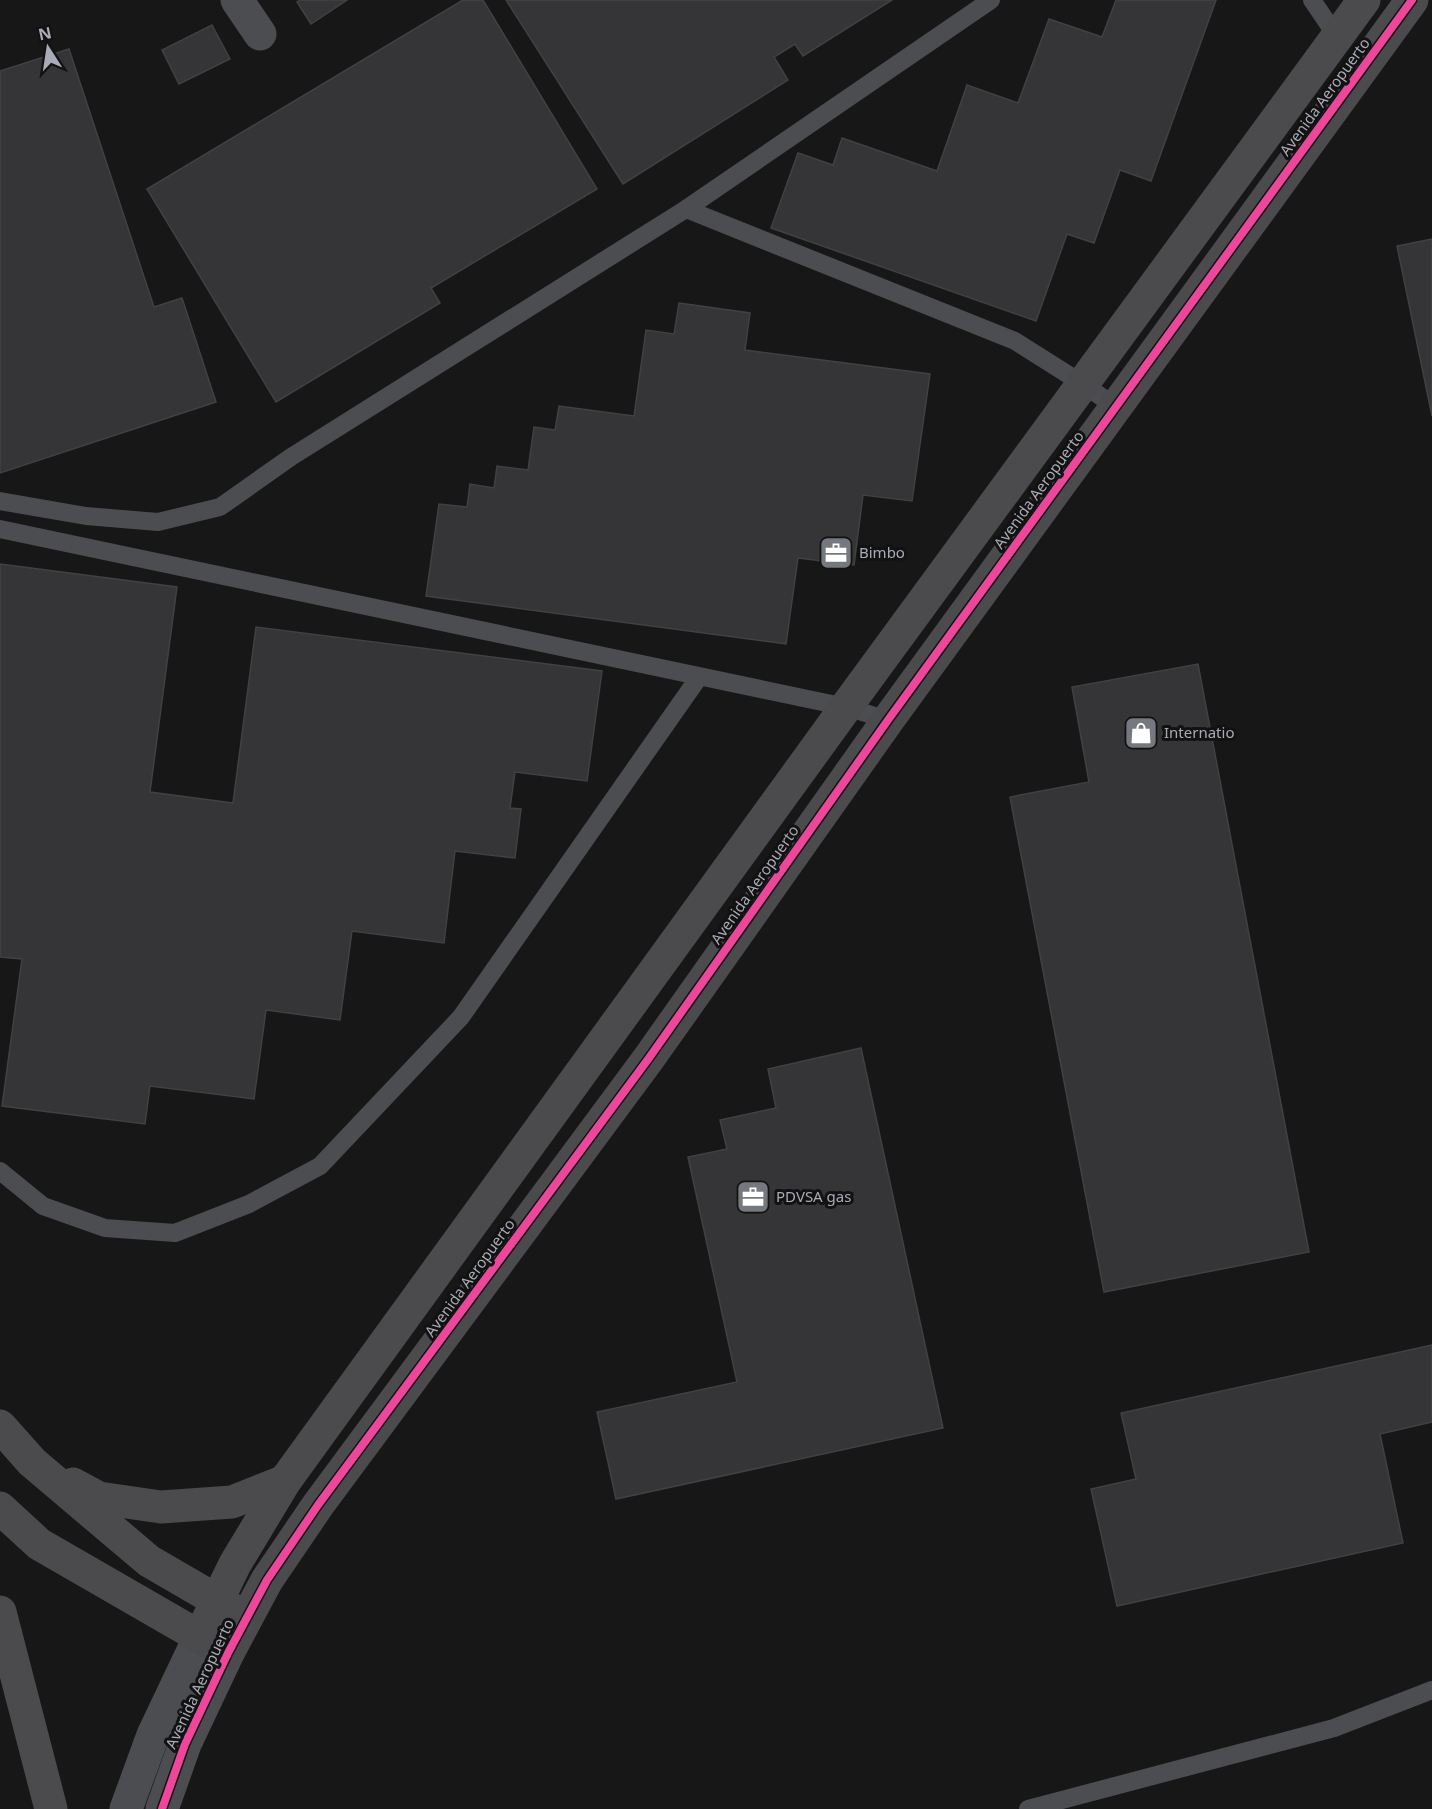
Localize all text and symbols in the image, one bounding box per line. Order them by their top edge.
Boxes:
north arrow [18,18,78,78]
text: N [36,21,54,45]
street label: Avenida Aeropuerto [1275,33,1374,159]
street label: Avenida Aeropuerto [989,426,1088,552]
office icon: Bimbo [818,535,854,571]
place label: Bimbo [859,542,905,562]
shop icon: Internatio [1123,715,1159,751]
place label: Internatio [1164,722,1234,742]
street label: Avenida Aeropuerto [706,821,803,948]
office icon: PDVSA gas [735,1179,771,1215]
place label: PDVSA gas [776,1186,851,1206]
street label: Avenida Aeropuerto [420,1214,519,1340]
street label: Avenida Aeropuerto [160,1615,238,1752]

